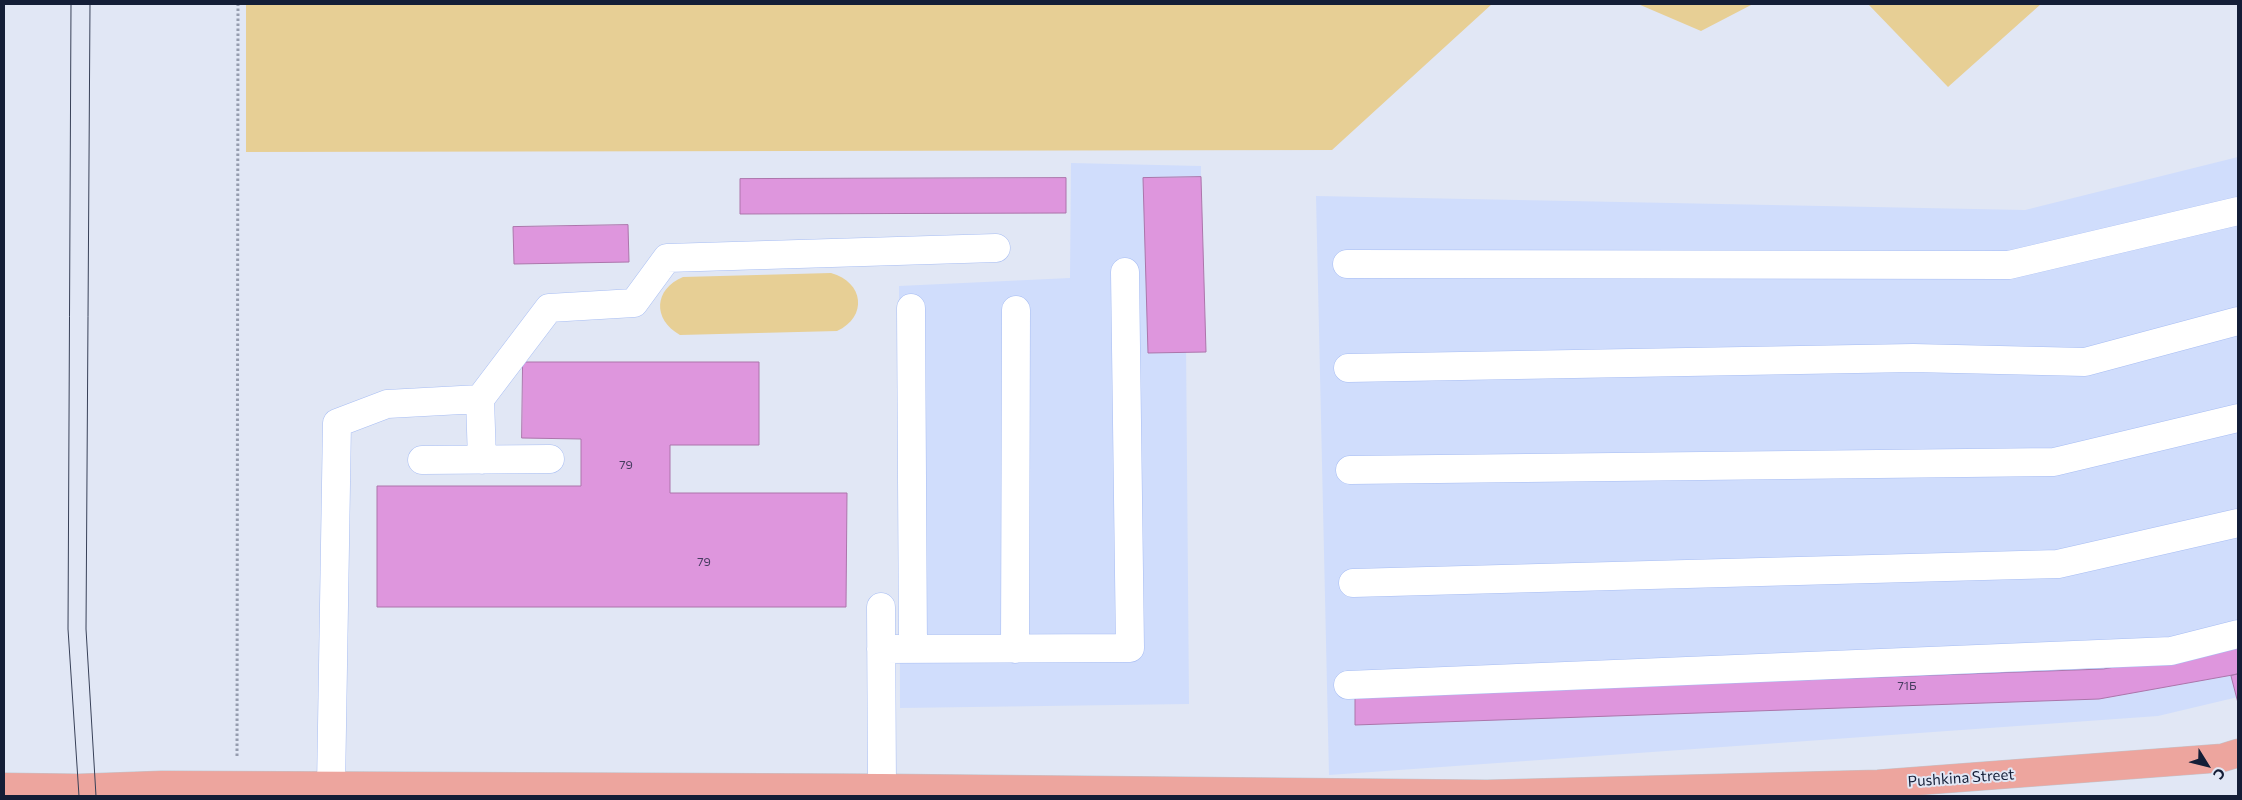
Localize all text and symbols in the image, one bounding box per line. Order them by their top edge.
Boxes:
house number: 79 [619,458,633,472]
house number: 79 [697,555,711,569]
house number: 71Б [1898,679,1916,693]
north arrow [2182,740,2232,790]
street label: Pushkina Street [1907,765,2015,791]
text: С [2210,765,2229,783]

